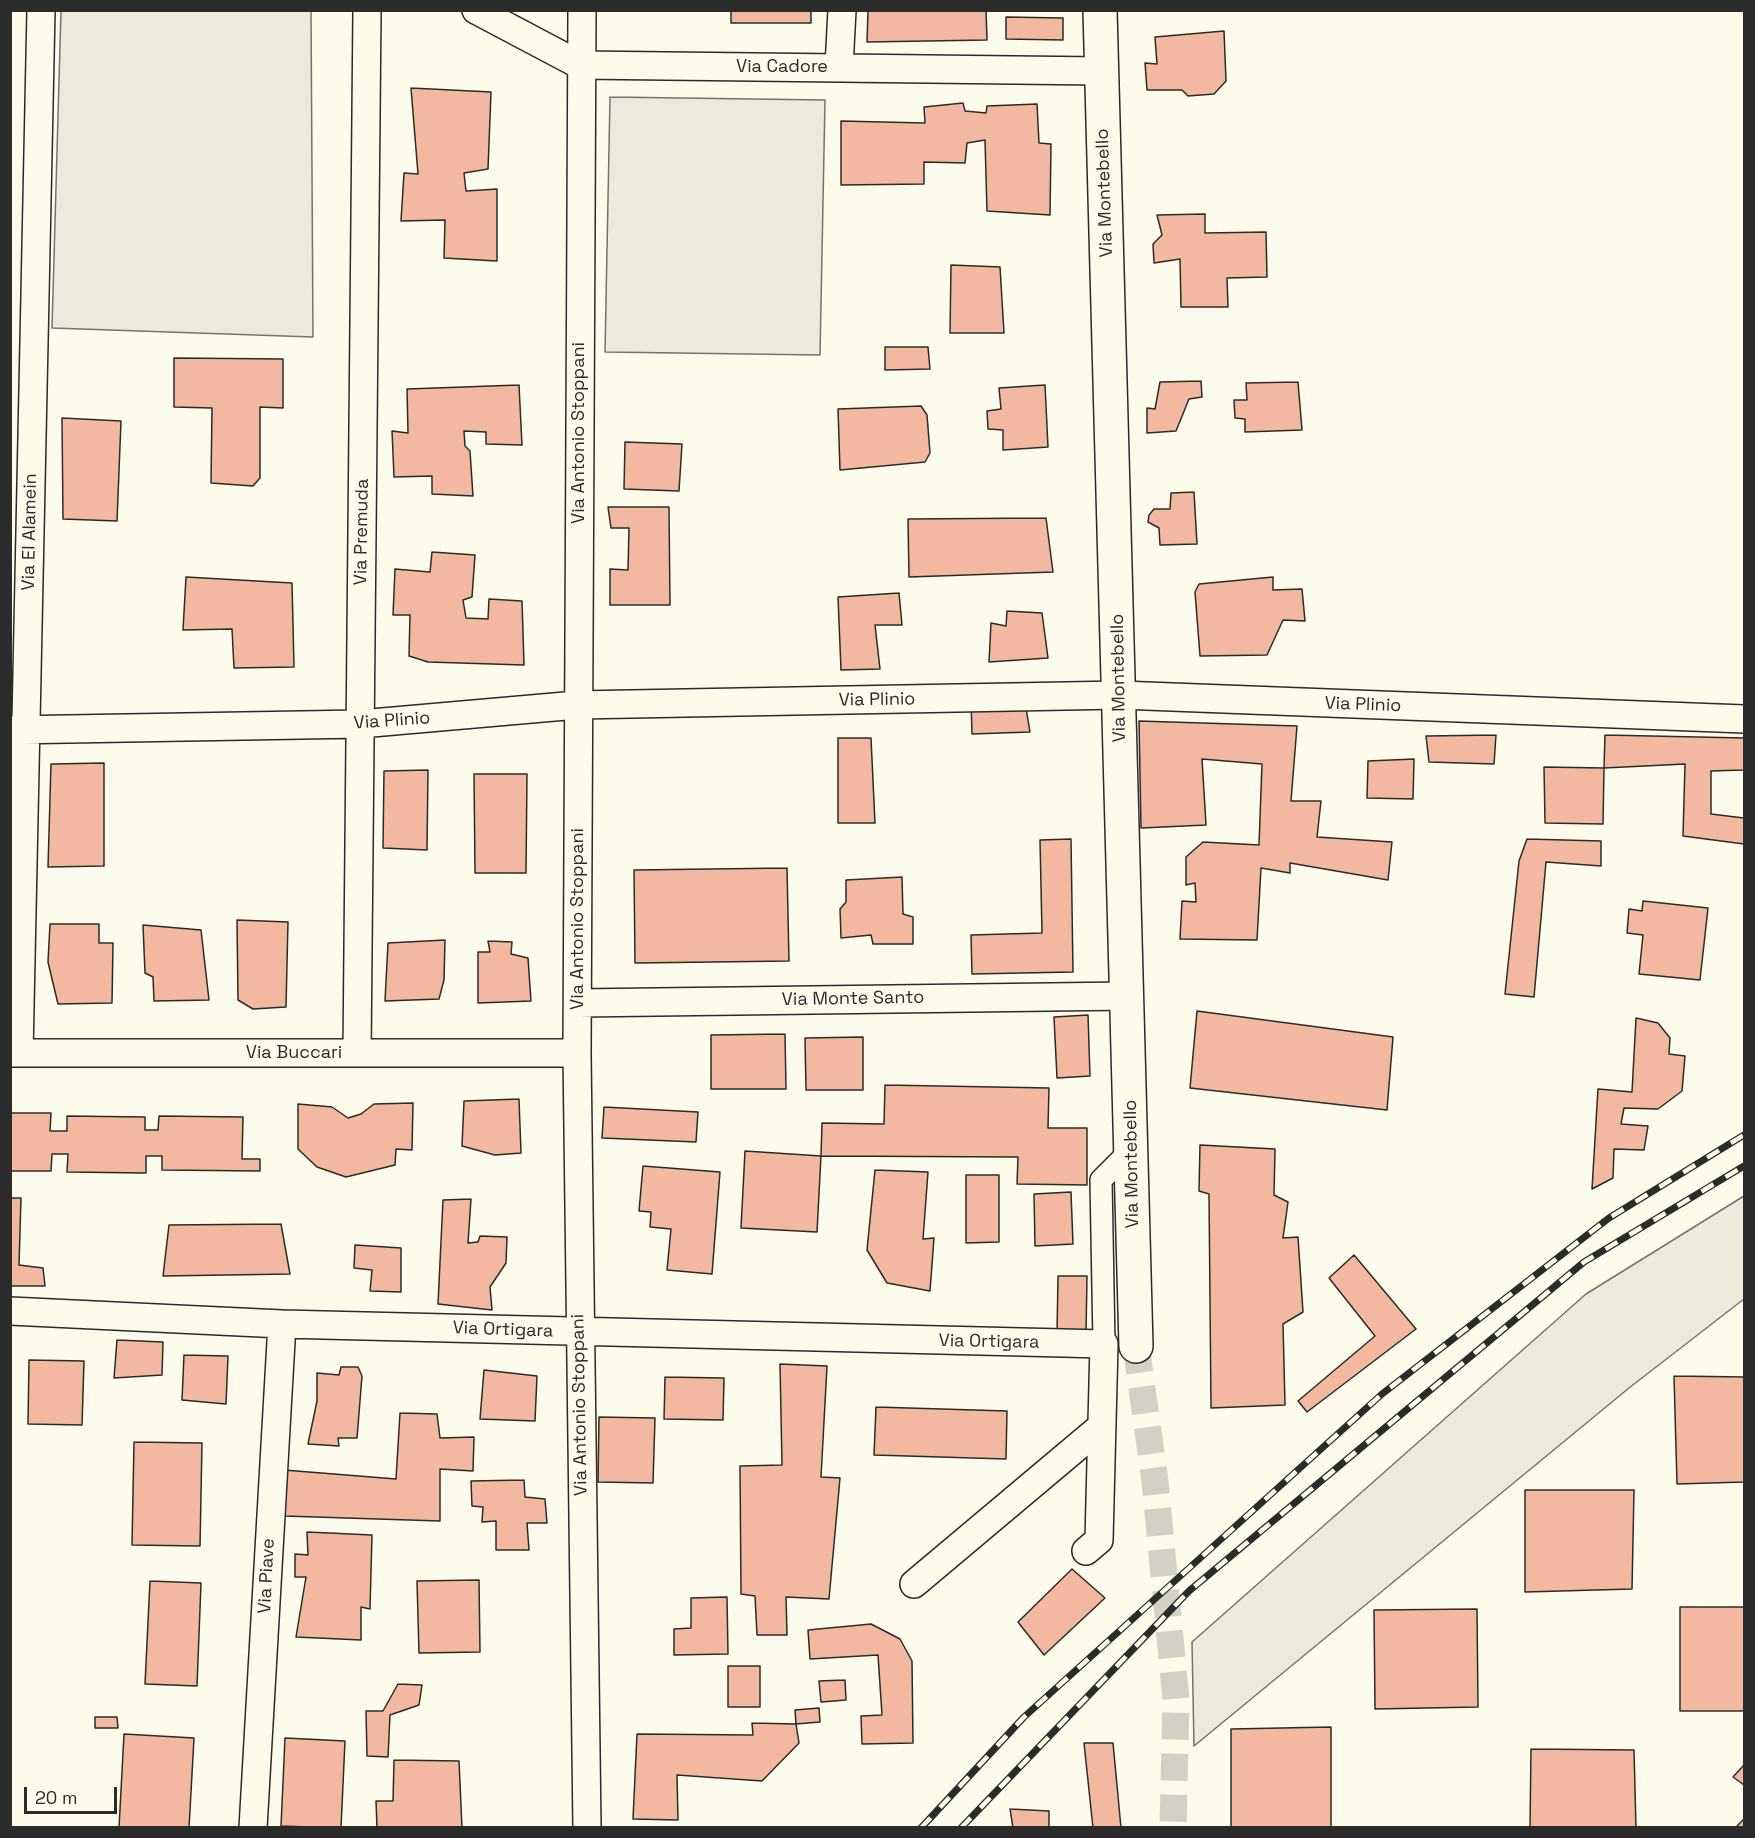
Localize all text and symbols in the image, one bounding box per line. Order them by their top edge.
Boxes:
street label: Via Cadore [736,56,828,78]
street label: Via Montebello [1092,128,1118,258]
street label: Via Antonio Stoppani [568,342,590,524]
street label: Via El Alamein [18,473,42,591]
street label: Via Premuda [350,478,374,586]
street label: Via Montebello [1107,613,1131,743]
street label: Via Plinio [838,689,916,711]
street label: Via Plinio [1324,693,1402,717]
street label: Via Plinio [353,708,431,734]
street label: Via Antonio Stoppani [567,828,589,1010]
street label: Via Monte Santo [782,987,924,1011]
street label: Via Buccari [246,1042,342,1064]
street label: Via Montebello [1120,1099,1144,1229]
street label: Via Antonio Stoppani [568,1314,592,1496]
street label: Via Ortigara [452,1317,554,1343]
street label: Via Ortigara [938,1330,1040,1354]
street label: Via Piave [254,1538,280,1614]
scale bar [27,1775,120,1813]
text: 20 m [35,1786,78,1809]

